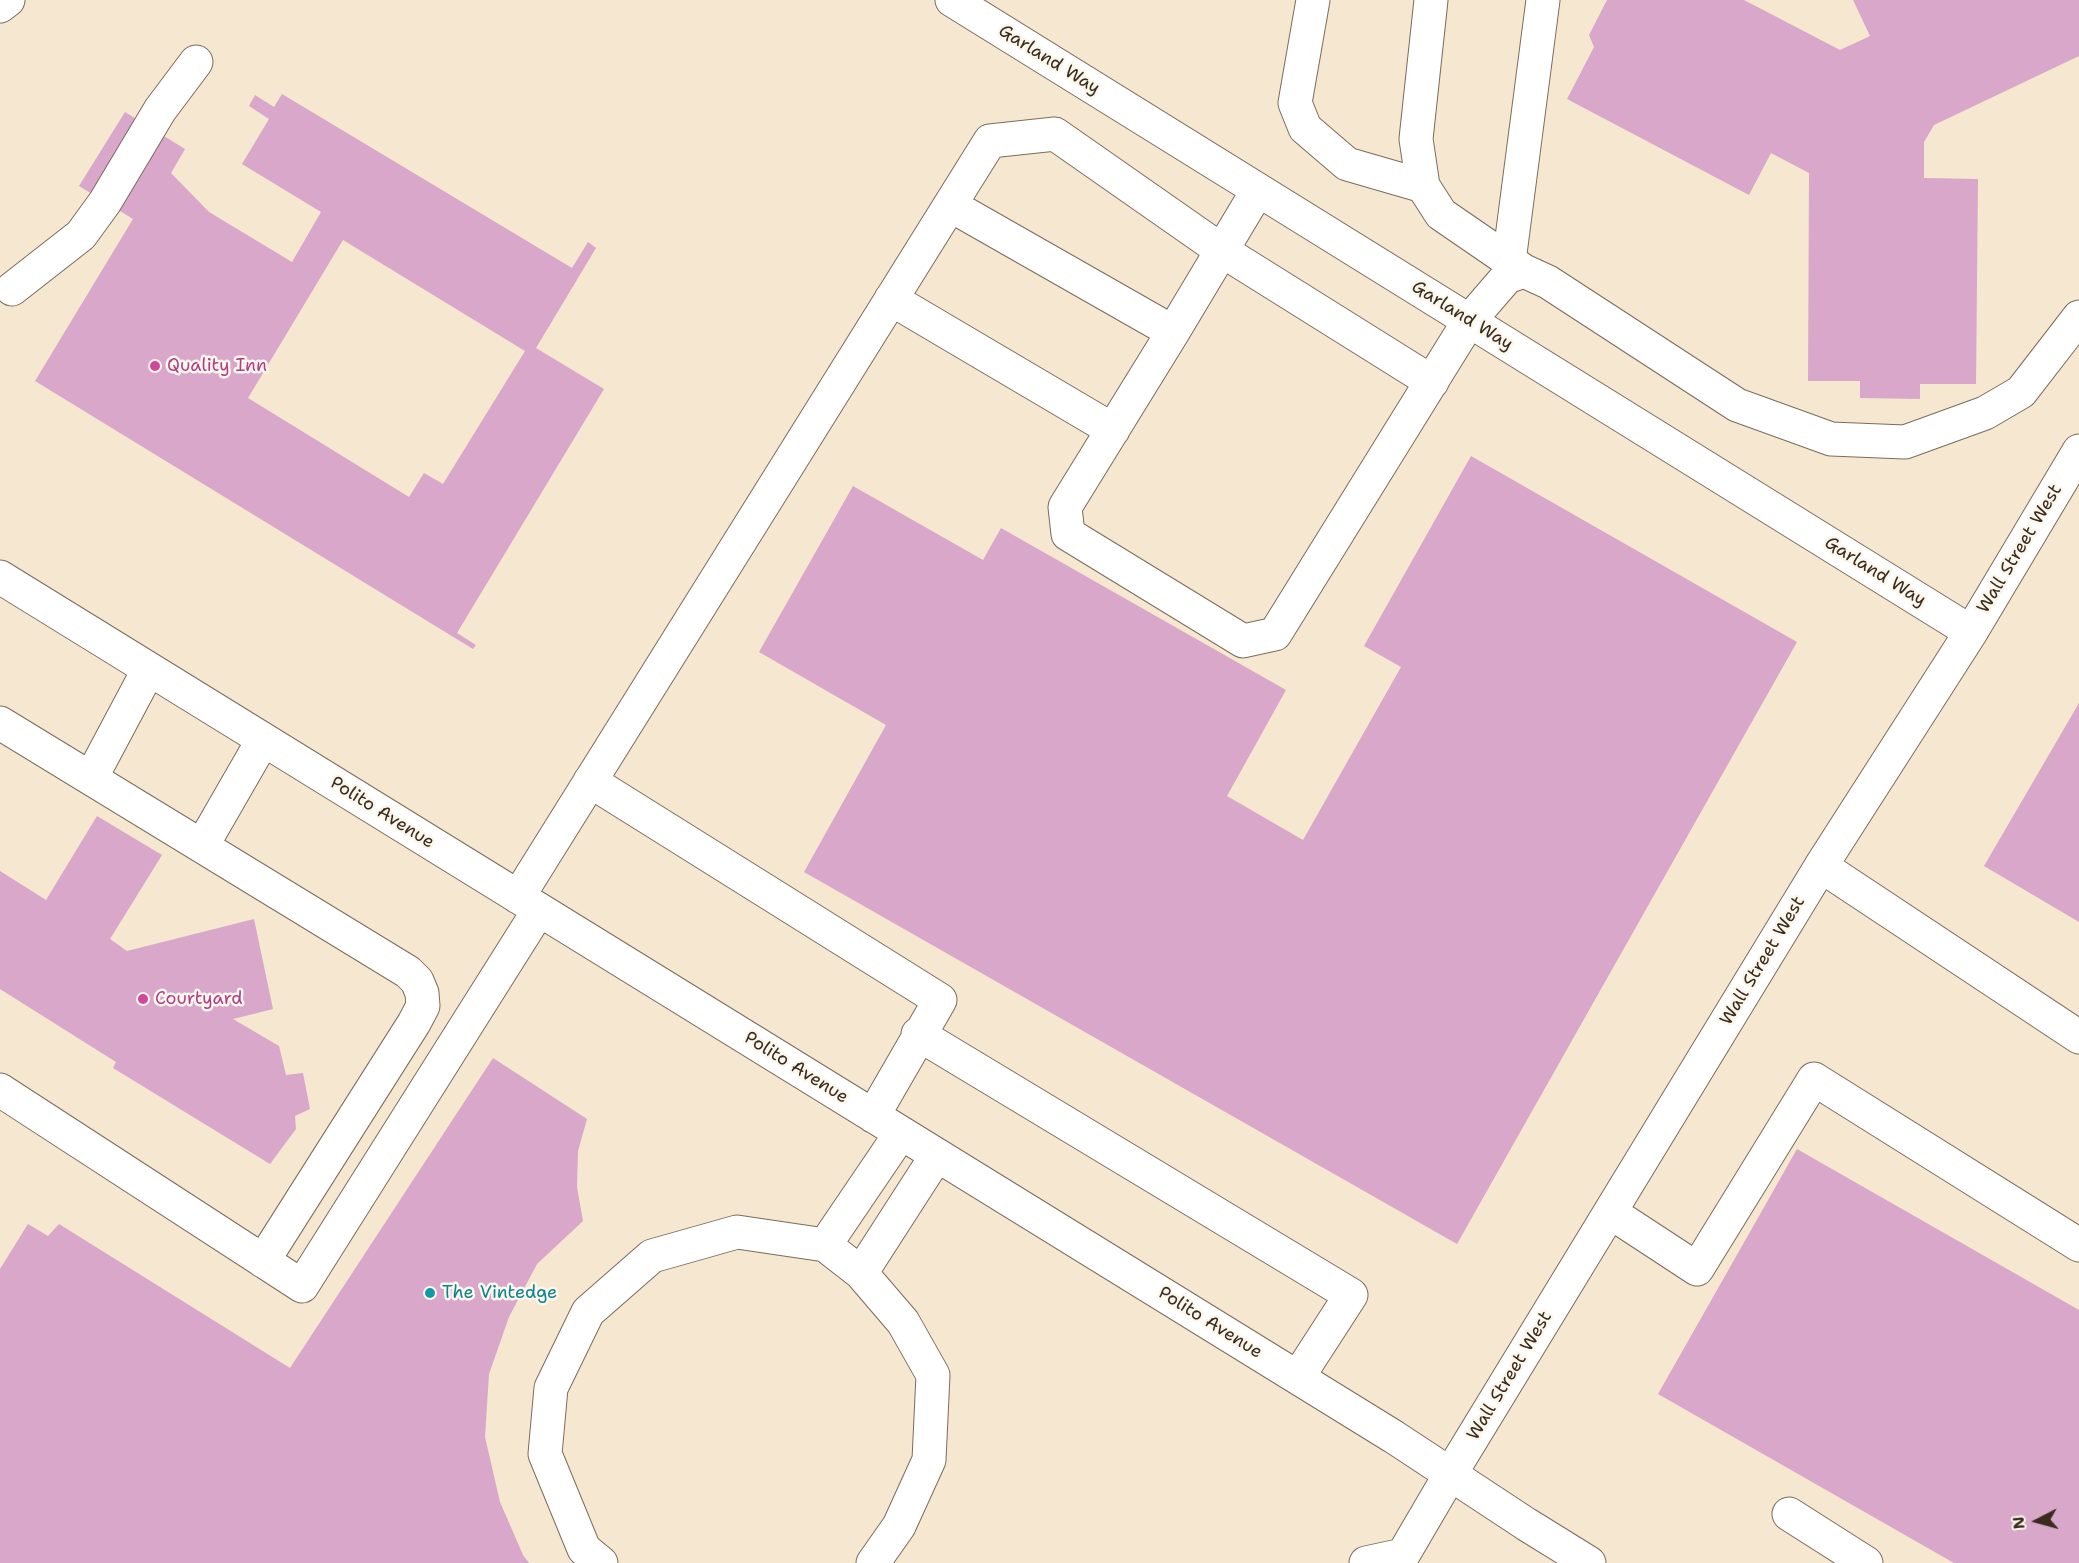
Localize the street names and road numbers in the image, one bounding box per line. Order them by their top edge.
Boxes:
street label: Garland Way [994,20,1104,100]
street label: Garland Way [1407,276,1517,356]
street label: Wall Street West [1973,481,2067,617]
street label: Garland Way [1820,532,1930,612]
street label: Polito Avenue [326,772,438,854]
street label: Wall Street West [1716,893,1810,1029]
street label: Polito Avenue [740,1027,852,1109]
street label: Polito Avenue [1154,1282,1266,1364]
street label: Wall Street West [1463,1308,1557,1444]

